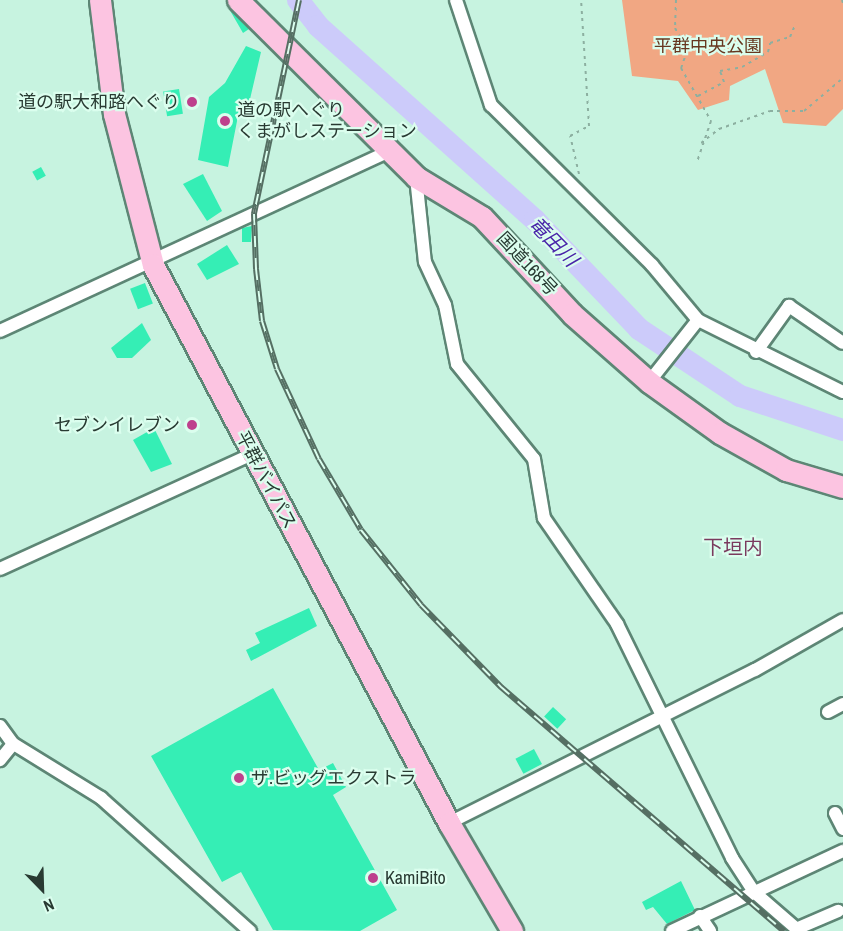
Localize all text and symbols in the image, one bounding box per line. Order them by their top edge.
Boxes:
park label: 平群中央公園 [654,35,762,57]
place label: 道の駅大和路へぐり [18,91,180,113]
marker: 道の駅大和路へぐり [185,95,199,109]
place label: 道の駅へぐり くまがしステーション [237,100,417,142]
marker: 道の駅へぐり くまがしステーション [218,114,232,128]
water label: 竜田川 [525,211,583,271]
street label: 国道168号 [492,228,562,300]
place label: セブンイレブン [54,414,180,436]
marker: セブンイレブン [185,418,199,432]
street label: 平群バイパス [231,427,301,533]
district label: 下垣内 [703,534,763,558]
place label: ザ.ビッグエクストラ [251,767,417,789]
marker: ザ.ビッグエクストラ [232,771,246,785]
north arrow [12,859,72,919]
place label: KamiBito [385,867,446,889]
marker: KamiBito [366,871,380,885]
text: N [40,894,58,918]

